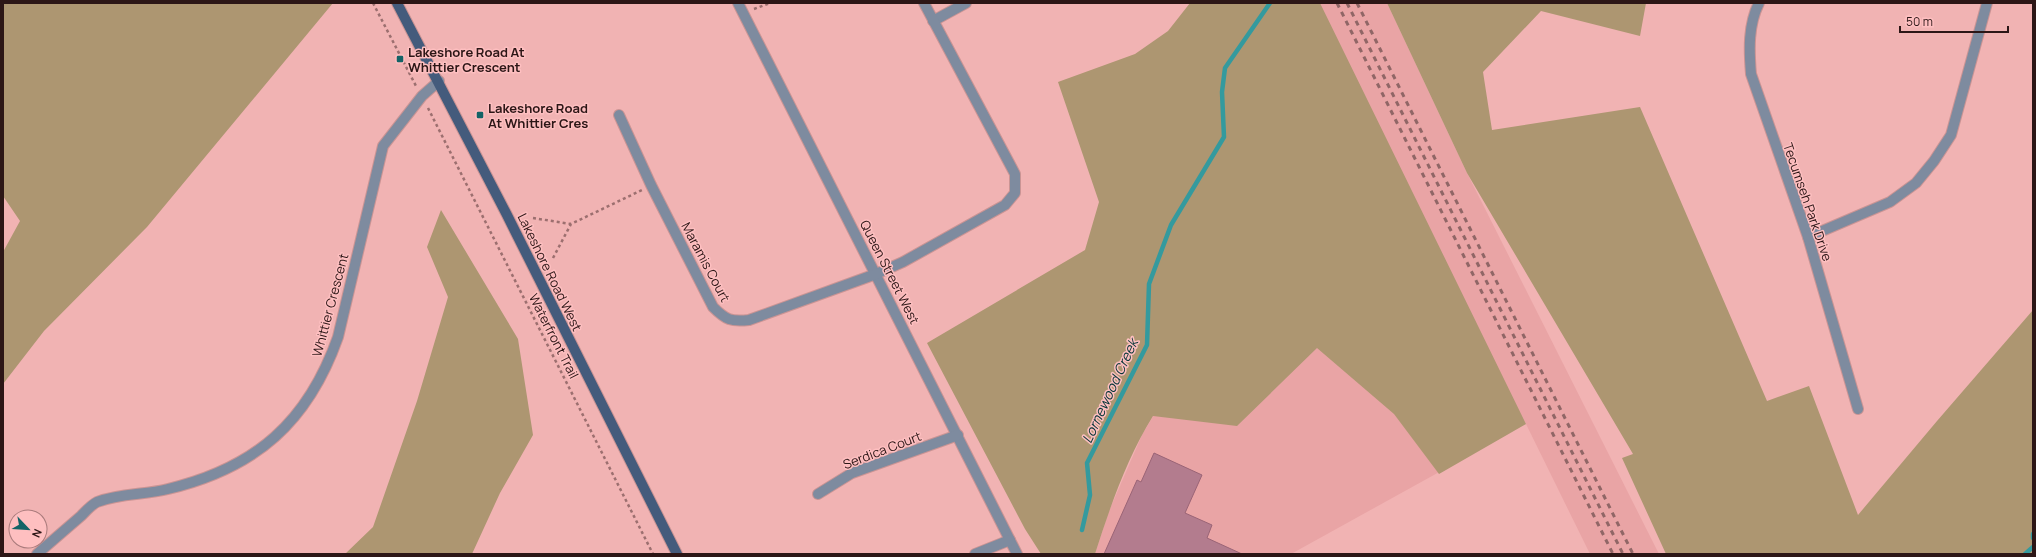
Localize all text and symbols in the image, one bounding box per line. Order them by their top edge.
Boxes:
scale bar [1900,8,2008,34]
text: 50 m [1906,13,1933,30]
place label: Lakeshore Road At Whittier Crescent [408,43,525,76]
marker: Lakeshore Road At Whittier Crescent [395,54,405,64]
place label: Lakeshore Road At Whittier Cres [488,99,588,132]
marker: Lakeshore Road At Whittier Cres [475,110,485,120]
street label: Tecumseh Park Drive [1779,140,1837,264]
street label: Lakeshore Road West [514,210,586,334]
street label: Queen Street West [856,217,924,327]
street label: Maramis Court [677,219,735,305]
street label: Whittier Crescent [308,251,352,359]
street label: Waterfront Trail [525,290,583,382]
water label: Lornewood Creek [1077,334,1143,446]
street label: Serdica Court [840,427,924,473]
north arrow [8,509,48,549]
text: N [29,527,46,540]

